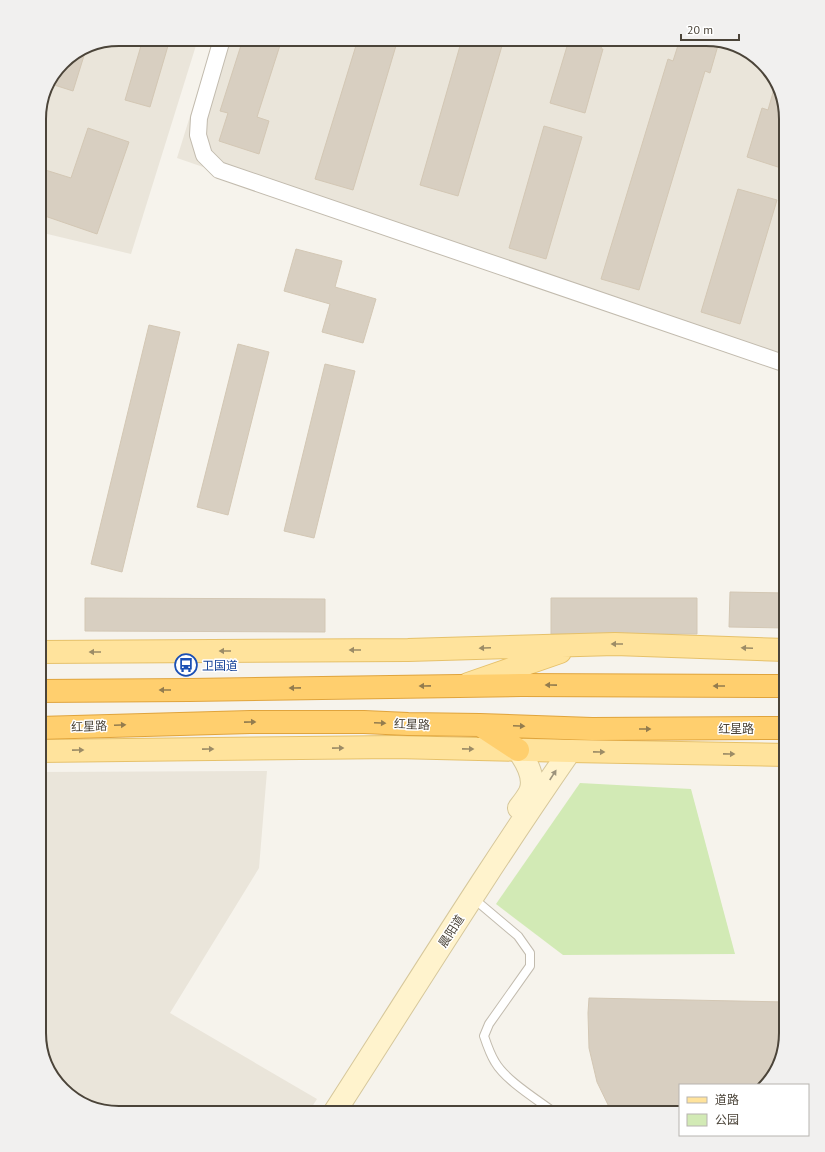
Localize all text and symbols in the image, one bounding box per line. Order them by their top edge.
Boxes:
scale bar [681,16,739,42]
text: 20 m [687,22,713,37]
one-way arrow [610,641,623,647]
one-way arrow [478,645,491,651]
one-way arrow [740,645,753,651]
one-way arrow [348,647,361,653]
one-way arrow [218,648,231,654]
one-way arrow [88,649,101,655]
bus stop icon: 卫国道 [173,652,199,678]
place label: 卫国道 [202,658,238,673]
one-way arrow [544,682,557,688]
one-way arrow [418,683,431,689]
one-way arrow [712,683,725,689]
one-way arrow [289,685,301,692]
one-way arrow [158,687,171,693]
street label: 红星路 [394,716,430,732]
street label: 红星路 [71,718,107,734]
one-way arrow [244,719,257,725]
one-way arrow [374,719,386,726]
street label: 红星路 [718,721,754,736]
one-way arrow [114,722,127,728]
one-way arrow [513,723,526,729]
one-way arrow [639,726,652,732]
one-way arrow [332,745,345,751]
one-way arrow [202,746,215,752]
one-way arrow [462,746,475,752]
one-way arrow [72,747,84,754]
one-way arrow [593,749,606,755]
one-way arrow [723,751,736,757]
one-way arrow [550,769,557,781]
street label: 晨阳道 [435,912,467,950]
legend [679,1084,809,1136]
text: 道路 [715,1092,739,1107]
text: 公园 [715,1112,739,1127]

